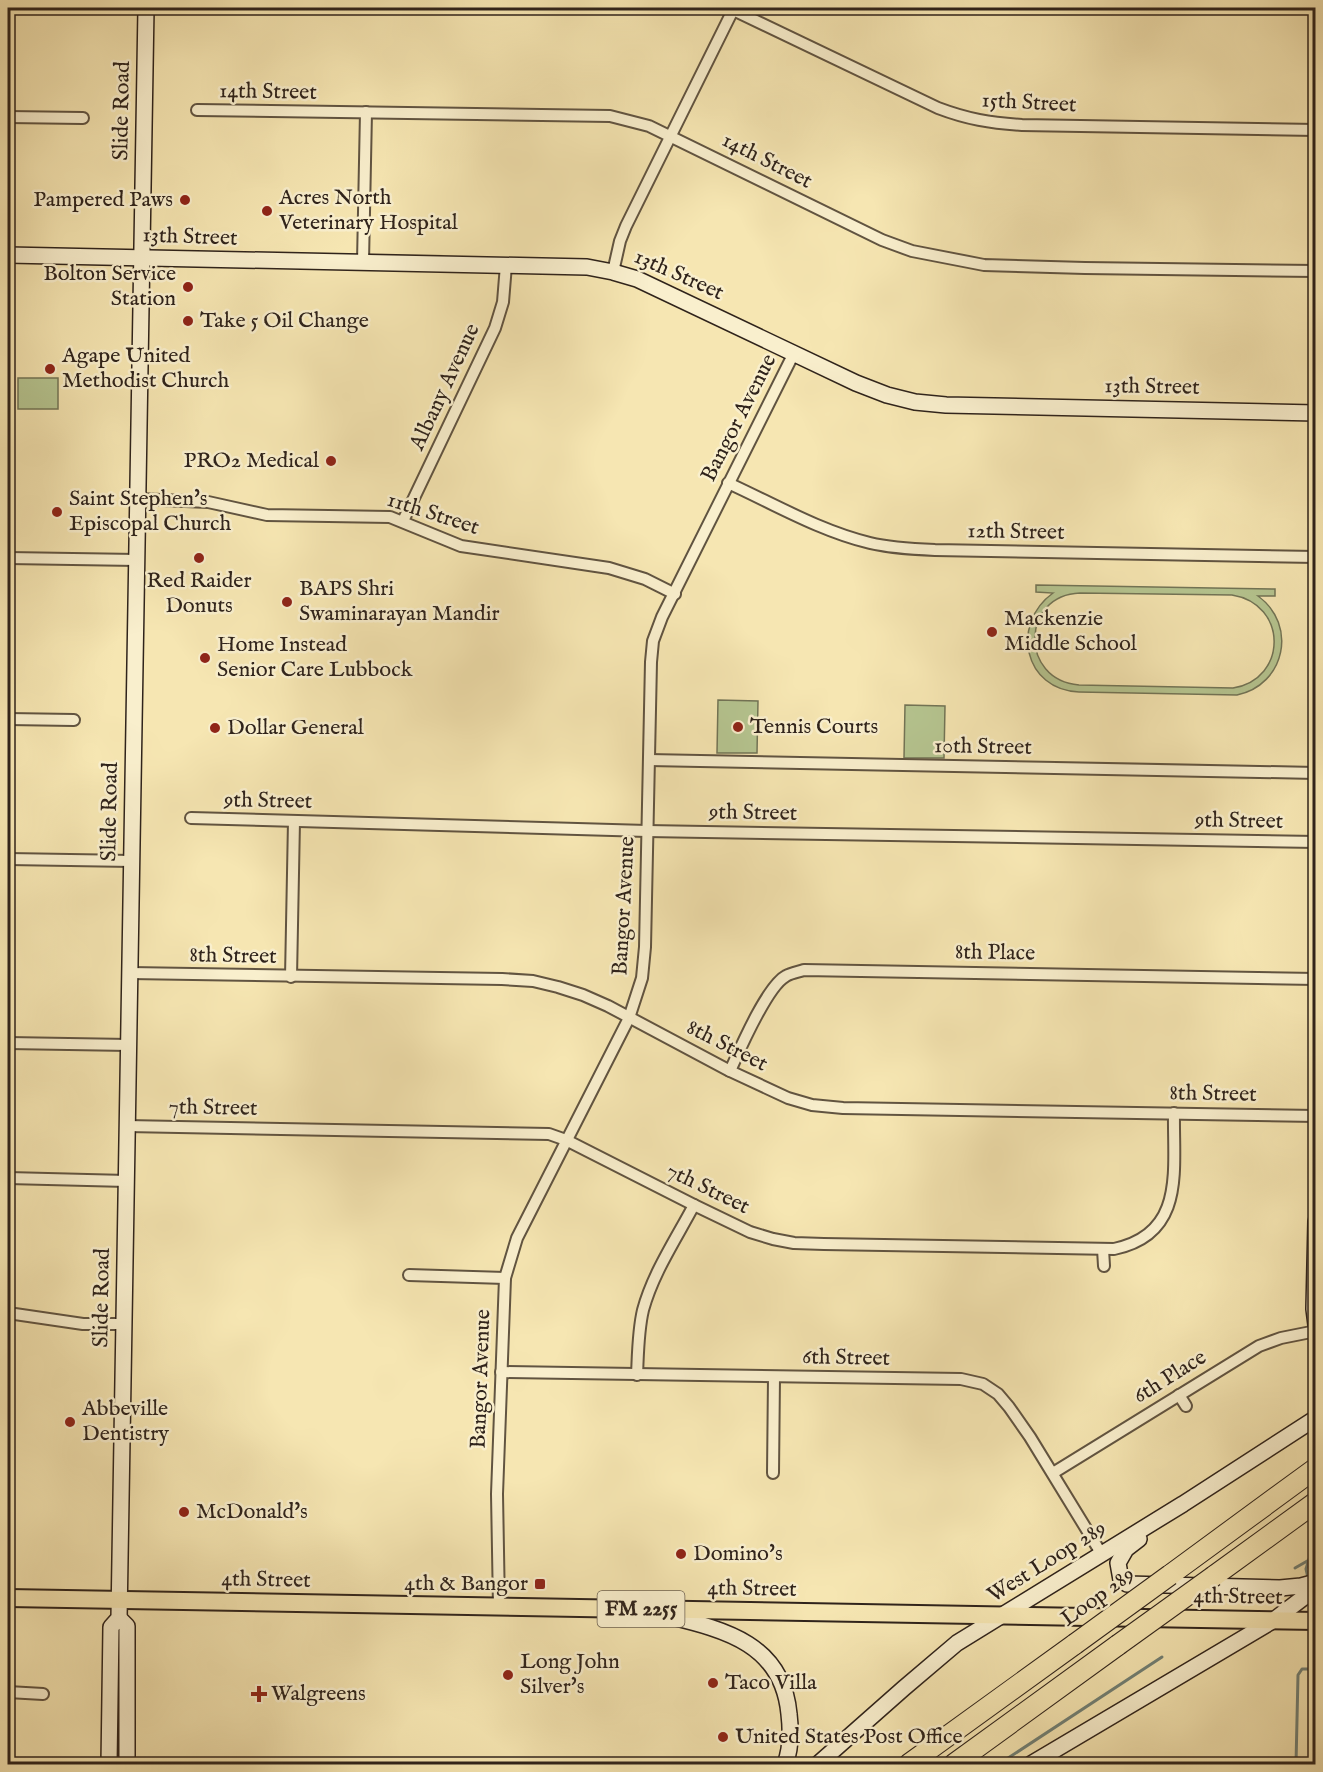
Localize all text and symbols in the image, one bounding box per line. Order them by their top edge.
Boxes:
street label: Slide Road [107,61,137,161]
street label: 14th Street [219,77,318,107]
street label: 15th Street [981,87,1078,119]
street label: 14th Street [717,126,817,196]
place label: Acres North Veterinary Hospital [278,184,458,237]
place label: Pampered Paws [33,186,173,214]
marker: Pampered Paws [178,193,192,207]
marker: Acres North Veterinary Hospital [260,204,274,218]
street label: 13th Street [142,221,238,253]
street label: 13th Street [630,243,729,307]
place label: Bolton Service Station [43,260,176,313]
marker: Bolton Service Station [181,280,195,294]
place label: Take 5 Oil Change [200,307,369,335]
marker: Take 5 Oil Change [181,314,195,328]
street label: Albany Avenue [403,319,487,456]
place label: Agape United Methodist Church [61,342,230,395]
street label: Bangor Avenue [695,349,783,487]
marker: Agape United Methodist Church [43,362,57,376]
street label: 13th Street [1104,372,1200,402]
place label: PRO2 Medical [184,447,319,475]
marker: PRO2 Medical [324,454,338,468]
place label: Saint Stephen's Episcopal Church [69,485,231,538]
street label: 11th Street [383,486,483,542]
marker: Saint Stephen's Episcopal Church [50,505,64,519]
street label: 12th Street [967,517,1065,547]
marker: Red Raider Donuts [192,551,206,565]
place label: Red Raider Donuts [146,567,252,620]
place label: BAPS Shri Swaminarayan Mandir [299,575,500,628]
marker: BAPS Shri Swaminarayan Mandir [280,595,294,609]
place label: Mackenzie Middle School [1004,605,1137,658]
marker: Mackenzie Middle School [985,625,999,639]
place label: Home Instead Senior Care Lubbock [217,631,413,684]
marker: Home Instead Senior Care Lubbock [198,651,212,665]
place label: Tennis Courts [750,713,878,741]
place label: Dollar General [227,714,364,742]
marker: Tennis Courts [731,720,745,734]
marker: Dollar General [208,721,222,735]
street label: 10th Street [934,732,1032,762]
street label: Slide Road [95,762,125,862]
street label: 9th Street [223,786,313,816]
street label: 9th Street [708,798,798,828]
street label: 9th Street [1194,806,1284,836]
street label: Bangor Avenue [606,836,642,976]
street label: 8th Place [955,938,1035,968]
street label: 8th Street [189,941,277,971]
street label: 8th Street [682,1014,773,1079]
street label: 8th Street [1169,1079,1257,1109]
street label: 7th Street [168,1093,258,1123]
street label: 7th Street [662,1157,755,1221]
street label: Slide Road [87,1248,117,1348]
street label: Bangor Avenue [465,1309,497,1449]
street label: 6th Street [802,1343,891,1373]
street label: 6th Place [1128,1344,1212,1410]
place label: Abbeville Dentistry [81,1395,169,1448]
marker: Abbeville Dentistry [63,1415,77,1429]
place label: McDonald's [196,1498,308,1526]
marker: McDonald's [177,1505,191,1519]
street label: West Loop 289 [983,1515,1111,1609]
place label: Domino's [693,1540,783,1568]
marker: Domino's [674,1547,688,1561]
street label: Loop 289 [1056,1561,1140,1633]
street label: 4th Street [221,1565,311,1595]
place label: 4th & Bangor [404,1570,528,1598]
street label: 4th Street [707,1574,797,1604]
marker: 4th & Bangor [533,1577,547,1591]
street label: 4th Street [1193,1582,1283,1612]
road number: FM 2255 [598,1591,684,1627]
place label: Long John Silver's [520,1648,620,1701]
marker: Long John Silver's [501,1668,515,1682]
place label: Taco Villa [725,1669,817,1697]
marker: Taco Villa [706,1676,720,1690]
place label: Walgreens [271,1680,366,1708]
marker: Walgreens [252,1687,266,1701]
place label: United States Post Office [735,1723,963,1751]
marker: United States Post Office [716,1730,730,1744]

